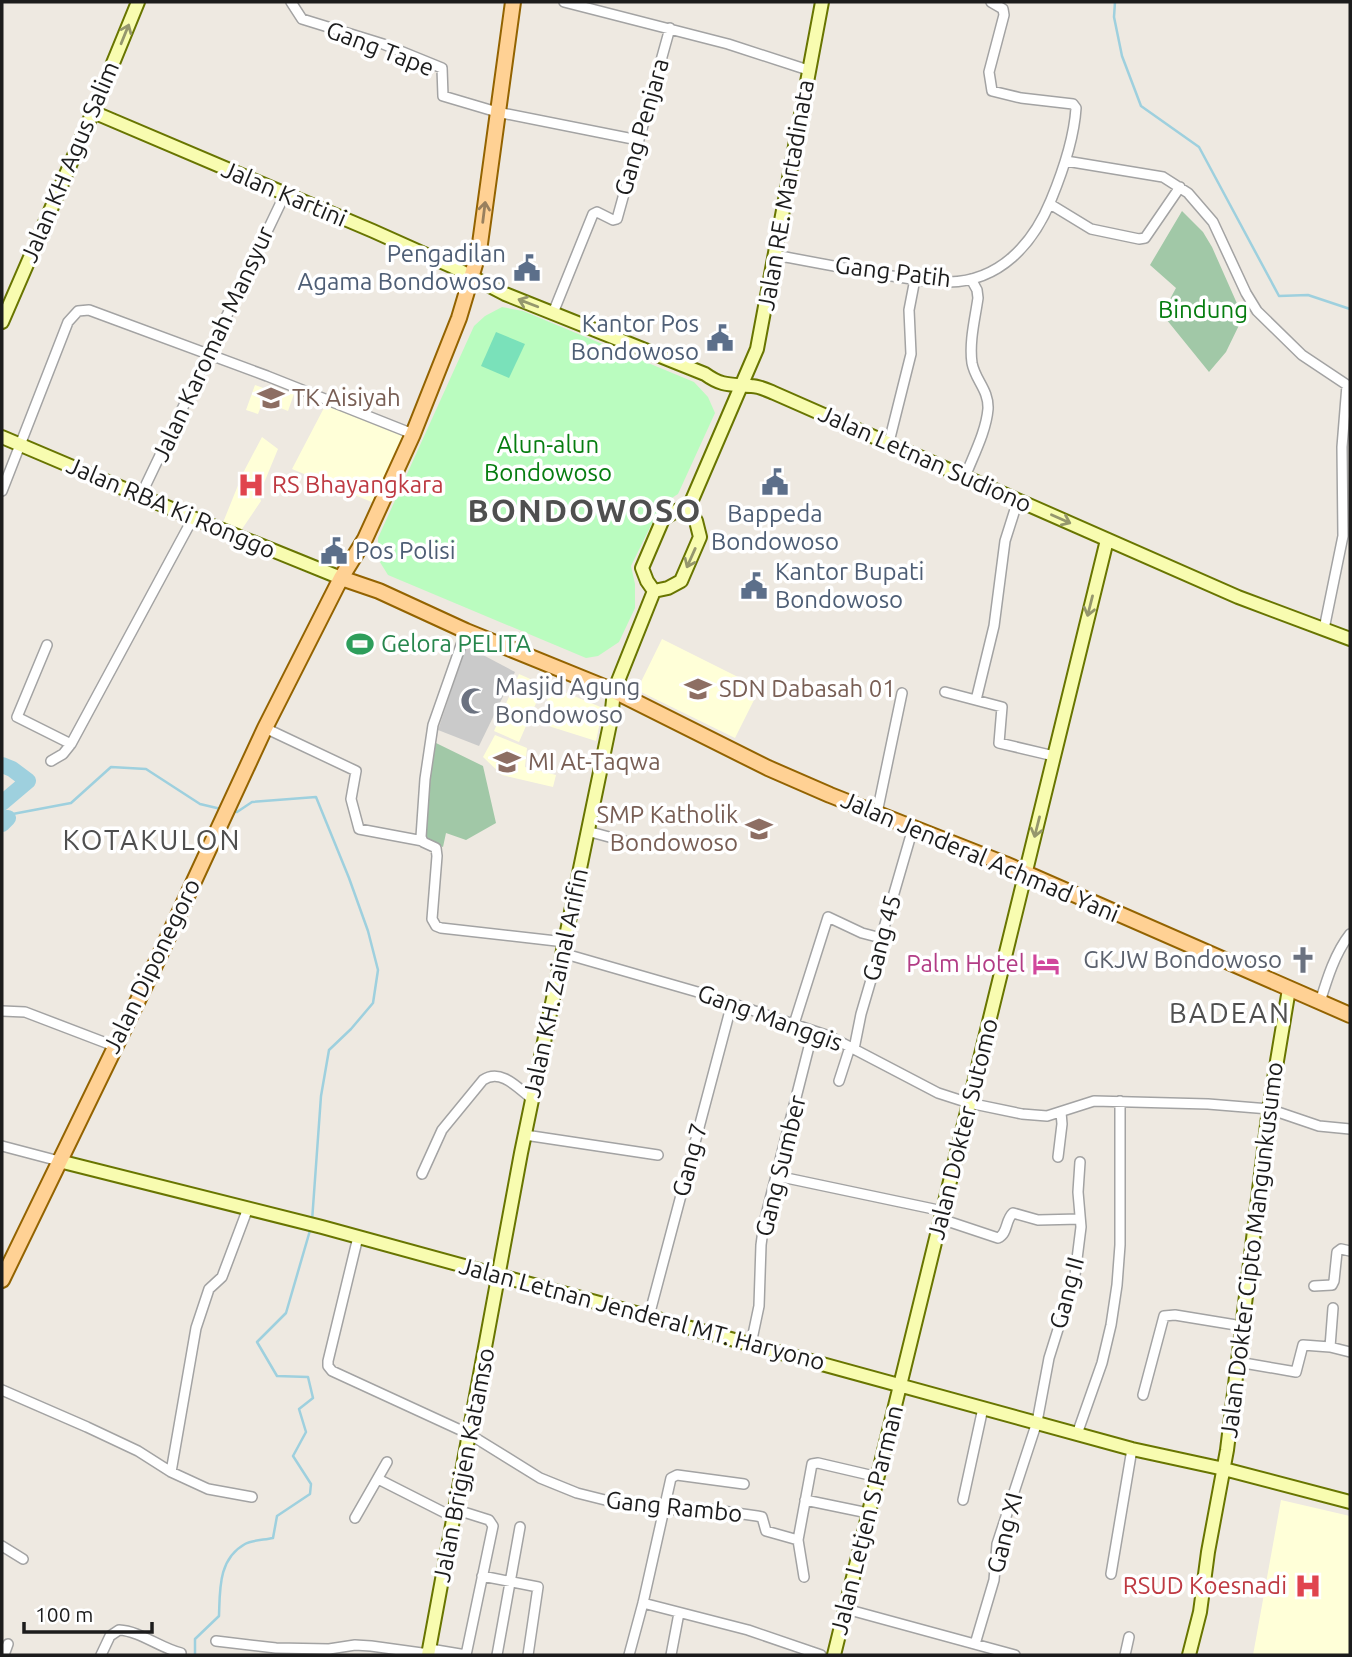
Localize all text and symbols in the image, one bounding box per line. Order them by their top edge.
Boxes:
street label: Gang Tape [322,16,438,81]
one-way arrow [119,24,132,46]
street label: Gang Penjara [609,55,674,199]
street label: Jalan KH Agus Salim [15,57,124,266]
street label: Jalan RE. Martadinata [752,77,819,312]
street label: Jalan Kartini [218,155,351,232]
one-way arrow [477,201,490,224]
street label: Jalan Karomah Mansyur [146,222,279,465]
place label: Pengadilan Agama Bondowoso [298,240,506,295]
street label: Gang Patih [833,251,953,292]
public building icon: Pengadilan Agama Bondowoso [512,253,542,283]
one-way arrow [518,296,540,309]
park label: Bindung [1158,296,1248,323]
place label: Kantor Pos Bondowoso [571,310,699,365]
public building icon: Kantor Pos Bondowoso [705,323,735,353]
school or university icon: TK Aisiyah [256,383,286,413]
place label: TK Aisiyah [292,384,401,411]
street label: Jalan Letnan Sudiono [815,399,1036,518]
park label: Alun-alun Bondowoso [484,431,612,486]
street label: Jalan RBA Ki Ronggo [63,451,280,564]
public building icon: Bappeda Bondowoso [760,467,790,497]
hospital icon: RS Bhayangkara [236,470,266,500]
place label: RS Bhayangkara [272,471,444,498]
district label: BONDOWOSO [468,492,702,528]
place label: Bappeda Bondowoso [711,500,839,555]
one-way arrow [1049,513,1071,526]
public building icon: Pos Polisi [319,536,349,566]
place label: Pos Polisi [355,537,456,564]
one-way arrow [684,546,697,568]
place label: Kantor Bupati Bondowoso [775,558,924,613]
public building icon: Kantor Bupati Bondowoso [739,571,769,601]
one-way arrow [1083,594,1097,617]
sports icon: Gelora PELITA [345,629,375,659]
place label: Gelora PELITA [381,630,532,657]
place label: Masjid Agung Bondowoso [495,673,640,728]
school or university icon: SDN Dabasah 01 [683,674,713,704]
place label: SDN Dabasah 01 [719,675,896,702]
mosque icon: Masjid Agung Bondowoso [459,686,489,716]
school or university icon: MI At-Taqwa [492,747,522,777]
place label: MI At-Taqwa [528,748,661,775]
street label: Jalan Jenderal Achmad Yani [837,786,1123,927]
place label: SMP Katholik Bondowoso [596,801,738,856]
school or university icon: SMP Katholik Bondowoso [744,814,774,844]
one-way arrow [1030,815,1043,838]
district label: KOTAKULON [62,824,242,855]
street label: Jalan KH. Zainal Arifin [518,866,593,1100]
street label: Jalan Diponegoro [98,874,206,1057]
street label: Gang 45 [857,892,906,984]
church icon: GKJW Bondowoso [1288,945,1318,975]
place label: GKJW Bondowoso [1083,946,1282,973]
hotel icon: Palm Hotel [1031,949,1061,979]
place label: Palm Hotel [906,950,1025,977]
street label: Gang Manggis [694,979,846,1056]
district label: BADEAN [1169,997,1291,1028]
street label: Jalan Dokter Sutomo [922,1016,1003,1242]
street label: Jalan Dokter Cipto Mangunkusumo [1215,1060,1288,1439]
street label: Gang Sumber [750,1092,811,1239]
street label: Gang 7 [667,1120,712,1199]
street label: Jalan Letnan Jenderal MT. Haryono [456,1252,828,1375]
street label: Gang II [1044,1254,1089,1332]
street label: Jalan Brigjen Katamso [428,1345,499,1584]
street label: Jalan Letjen S Parman [825,1402,908,1637]
street label: Gang Rambo [604,1486,744,1527]
street label: Gang XI [981,1490,1028,1576]
hospital icon: RSUD Koesnadi [1293,1571,1323,1601]
place label: RSUD Koesnadi [1123,1572,1287,1599]
scale bar [24,1590,152,1634]
text: 100 m [35,1602,93,1626]

